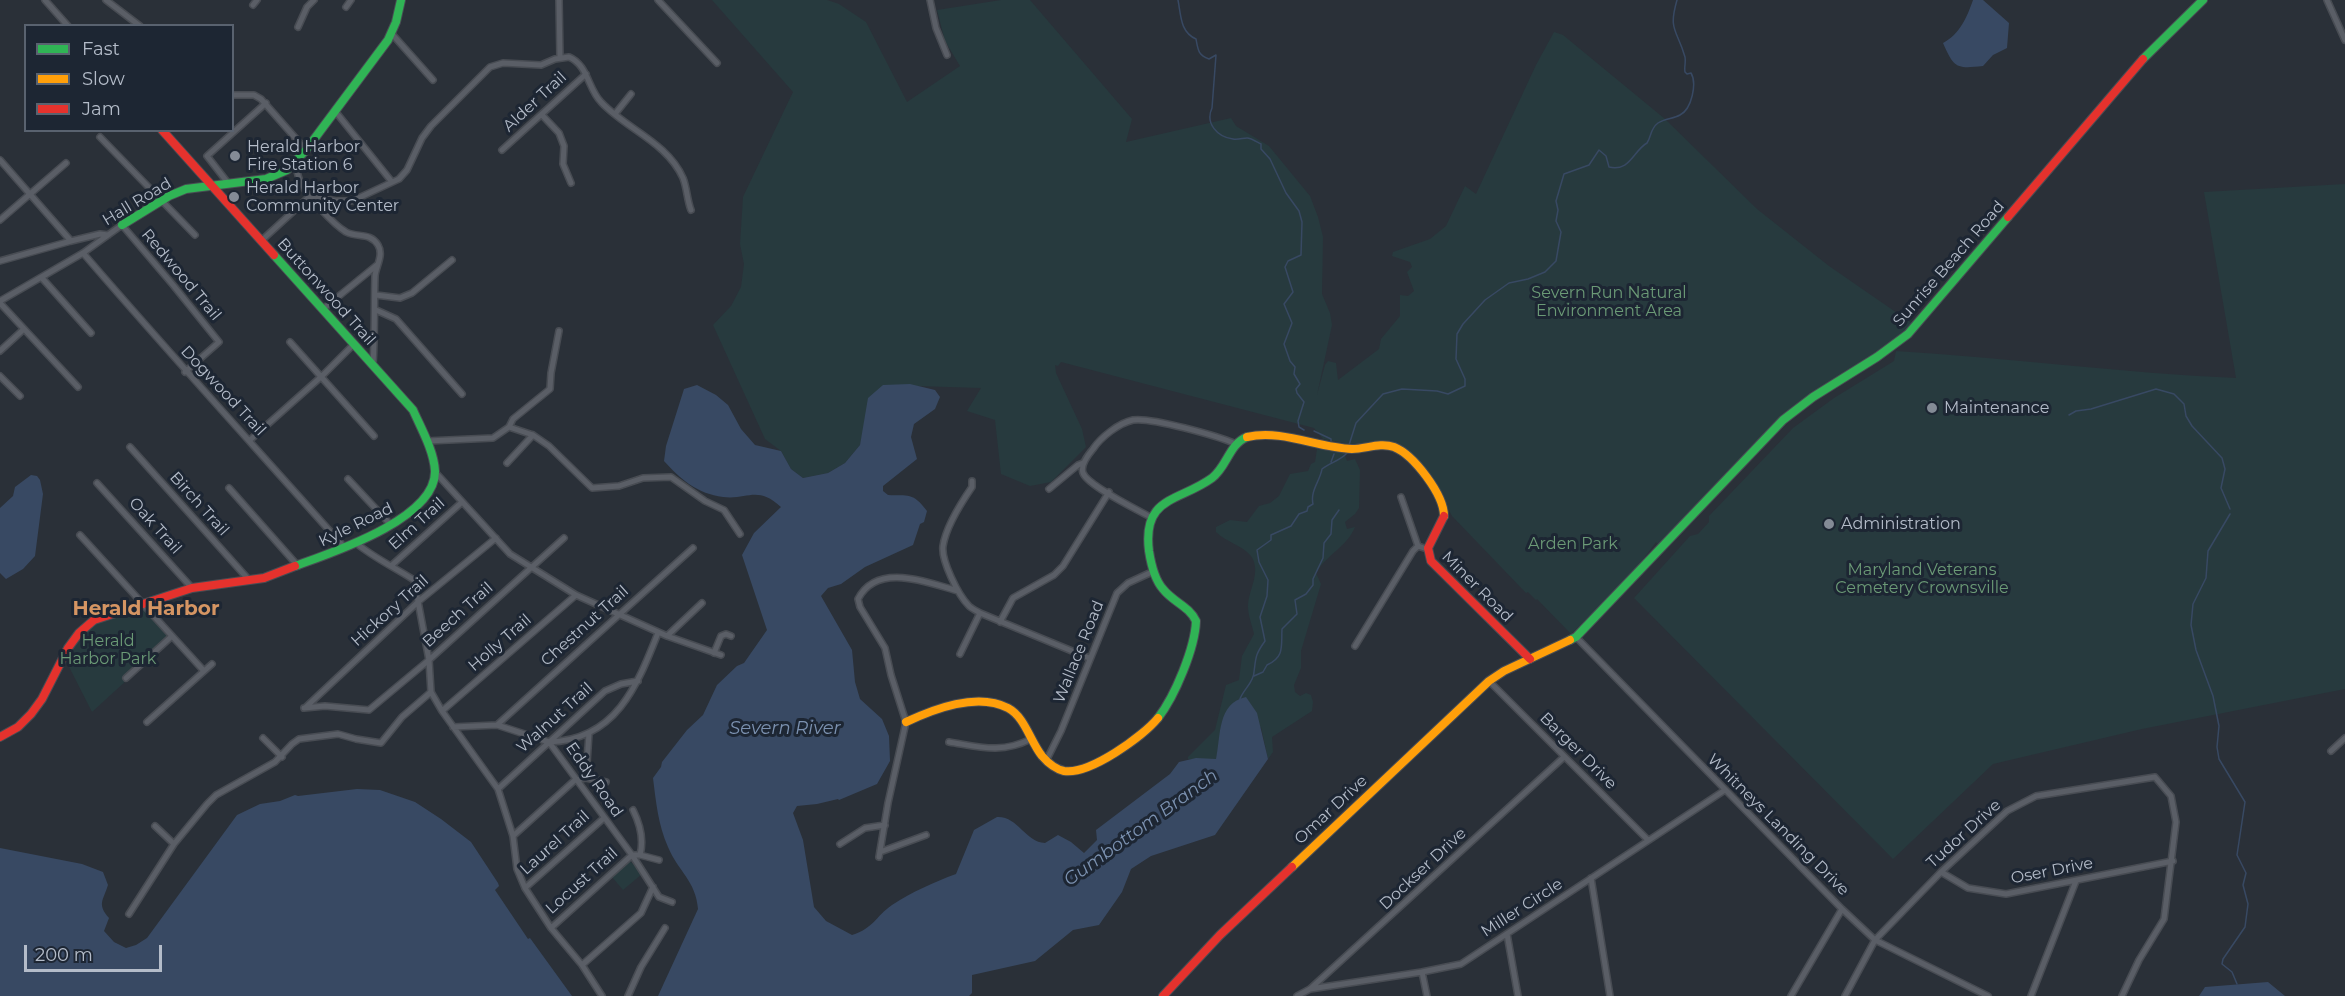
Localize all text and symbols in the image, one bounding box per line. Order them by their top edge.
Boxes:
legend [24,24,234,132]
text: Fast [82,38,120,60]
text: Slow [82,68,125,90]
street label: Alder Trail [499,68,571,136]
text: Jam [82,98,121,120]
place label: Herald Harbor Fire Station 6 [247,137,360,175]
marker: Herald Harbor Fire Station 6 [228,149,242,163]
street label: Hall Road [99,174,175,230]
place label: Herald Harbor Community Center [246,178,399,216]
marker: Herald Harbor Community Center [227,190,241,204]
street label: Sunrise Beach Road [1889,197,2009,331]
street label: Redwood Trail [137,225,225,325]
street label: Buttonwood Trail [273,234,379,350]
park label: Severn Run Natural Environment Area [1531,283,1687,321]
street label: Dogwood Trail [176,342,270,440]
place label: Maintenance [1944,398,2049,418]
marker: Maintenance [1925,401,1939,415]
street label: Birch Trail [165,468,233,540]
street label: Oak Trail [125,494,185,558]
street label: Elm Trail [385,494,449,554]
street label: Kyle Road [316,499,396,551]
place label: Administration [1841,514,1961,534]
marker: Administration [1822,517,1836,531]
park label: Arden Park [1528,534,1618,554]
street label: Miner Road [1438,548,1516,626]
park label: Maryland Veterans Cemetery Crownsville [1835,560,2009,598]
street label: Hickory Trail [347,571,433,651]
street label: Beech Trail [419,578,497,652]
street label: Chestnut Trail [537,582,633,670]
district label: Herald Harbor [72,597,220,621]
street label: Wallace Road [1050,598,1108,706]
street label: Holly Trail [465,610,535,676]
park label: Herald Harbor Park [60,631,156,669]
street label: Walnut Trail [513,679,597,757]
street label: Barger Drive [1536,709,1620,793]
water label: Severn River [729,718,841,740]
street label: Eddy Road [561,739,627,821]
street label: Whitneys Landing Drive [1703,750,1853,900]
water label: Gumbottom Branch [1060,765,1222,891]
street label: Omar Drive [1291,771,1371,849]
street label: Tudor Drive [1923,796,2005,872]
street label: Laurel Trail [516,807,594,879]
street label: Dockser Drive [1376,824,1470,914]
street label: Locust Trail [542,844,622,918]
street label: Oser Drive [2009,854,2095,888]
street label: Miller Circle [1478,875,1566,941]
scale bar [27,933,165,971]
text: 200 m [35,944,93,966]

